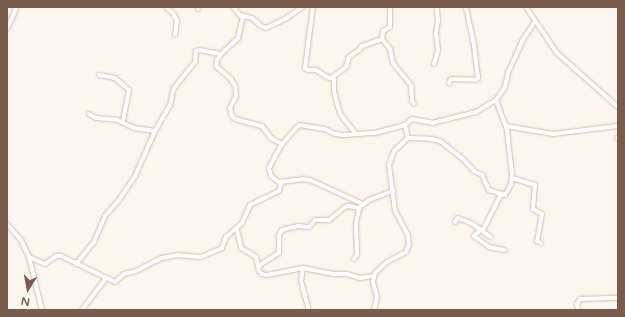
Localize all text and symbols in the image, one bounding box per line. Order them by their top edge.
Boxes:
north arrow [8,269,48,309]
text: N [20,294,31,308]

